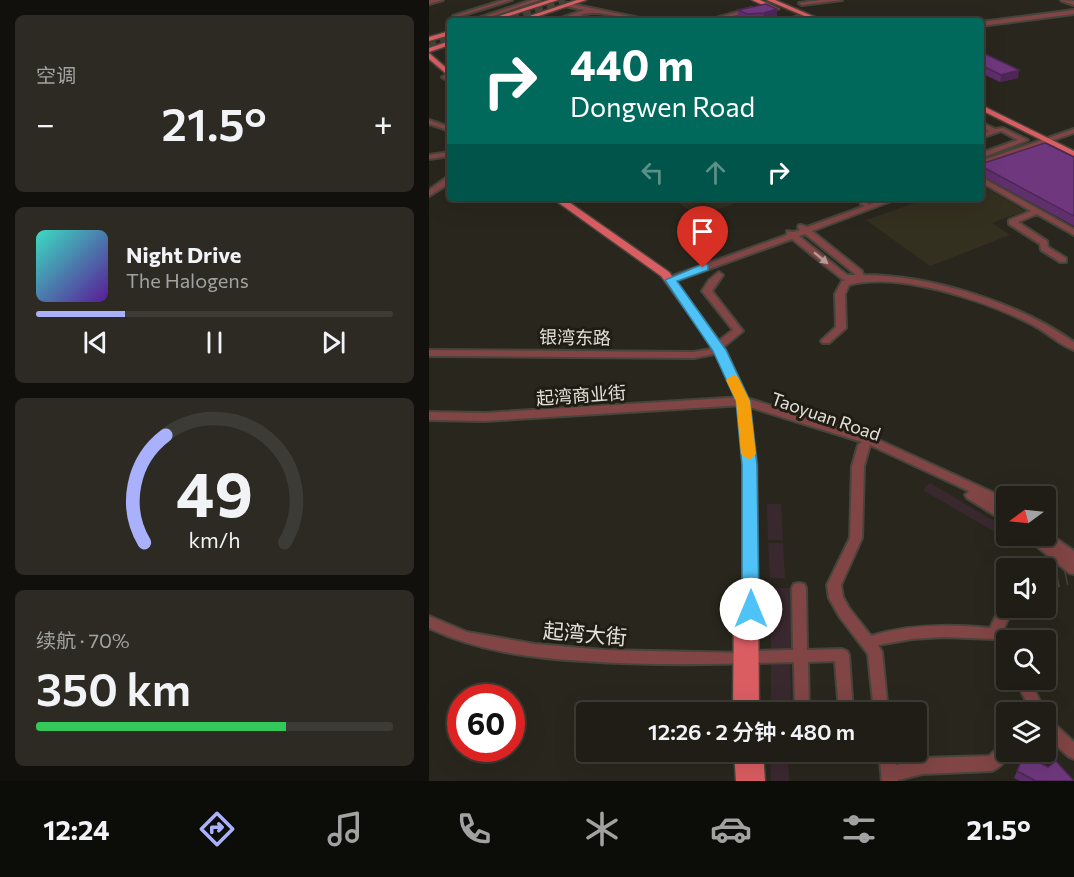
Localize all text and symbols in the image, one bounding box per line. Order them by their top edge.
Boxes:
text: 440 m [570,38,694,90]
icon: right [471,42,549,120]
text: 空调 [36,63,76,87]
text: Dongwen Road [570,90,755,123]
text: 21.5° [162,95,267,150]
text: − [36,102,55,143]
text: + [374,102,393,143]
icon: left [636,156,669,189]
icon: ahead [699,156,732,189]
icon: right [762,156,795,189]
pin [677,206,728,268]
icon: arrive [686,215,719,248]
text: Night Drive [126,241,241,268]
one-way arrow [813,251,829,264]
text: The Halogens [126,268,249,292]
street label: 银湾东路 [539,325,611,349]
icon: previous [79,326,112,359]
icon: pause [198,326,231,359]
icon: next [317,326,350,359]
street label: 起湾商业街 [535,381,627,409]
street label: Taoyuan Road [768,387,884,445]
text: 49 [176,454,253,530]
north arrow [996,486,1056,546]
map controls [996,486,1056,762]
text: km/h [188,527,241,553]
button: sound [996,558,1056,618]
position arrow [719,577,783,641]
street label: 起湾大街 [542,617,628,649]
text: 续航 · 70% [36,628,130,652]
button: search [996,630,1056,690]
text: 350 km [36,660,191,715]
speed limit sign: 60 [447,684,525,762]
button: layers [996,702,1056,762]
text: 12:26 · 2 分钟 · 480 m [648,718,855,745]
icon: directions [196,808,238,850]
icon: music [324,808,366,850]
icon: phone [453,808,495,850]
icon: climate [581,808,623,850]
icon: car [710,808,752,850]
icon: filters [838,808,880,850]
text: 12:24 [43,813,110,846]
text: 21.5° [967,813,1031,846]

